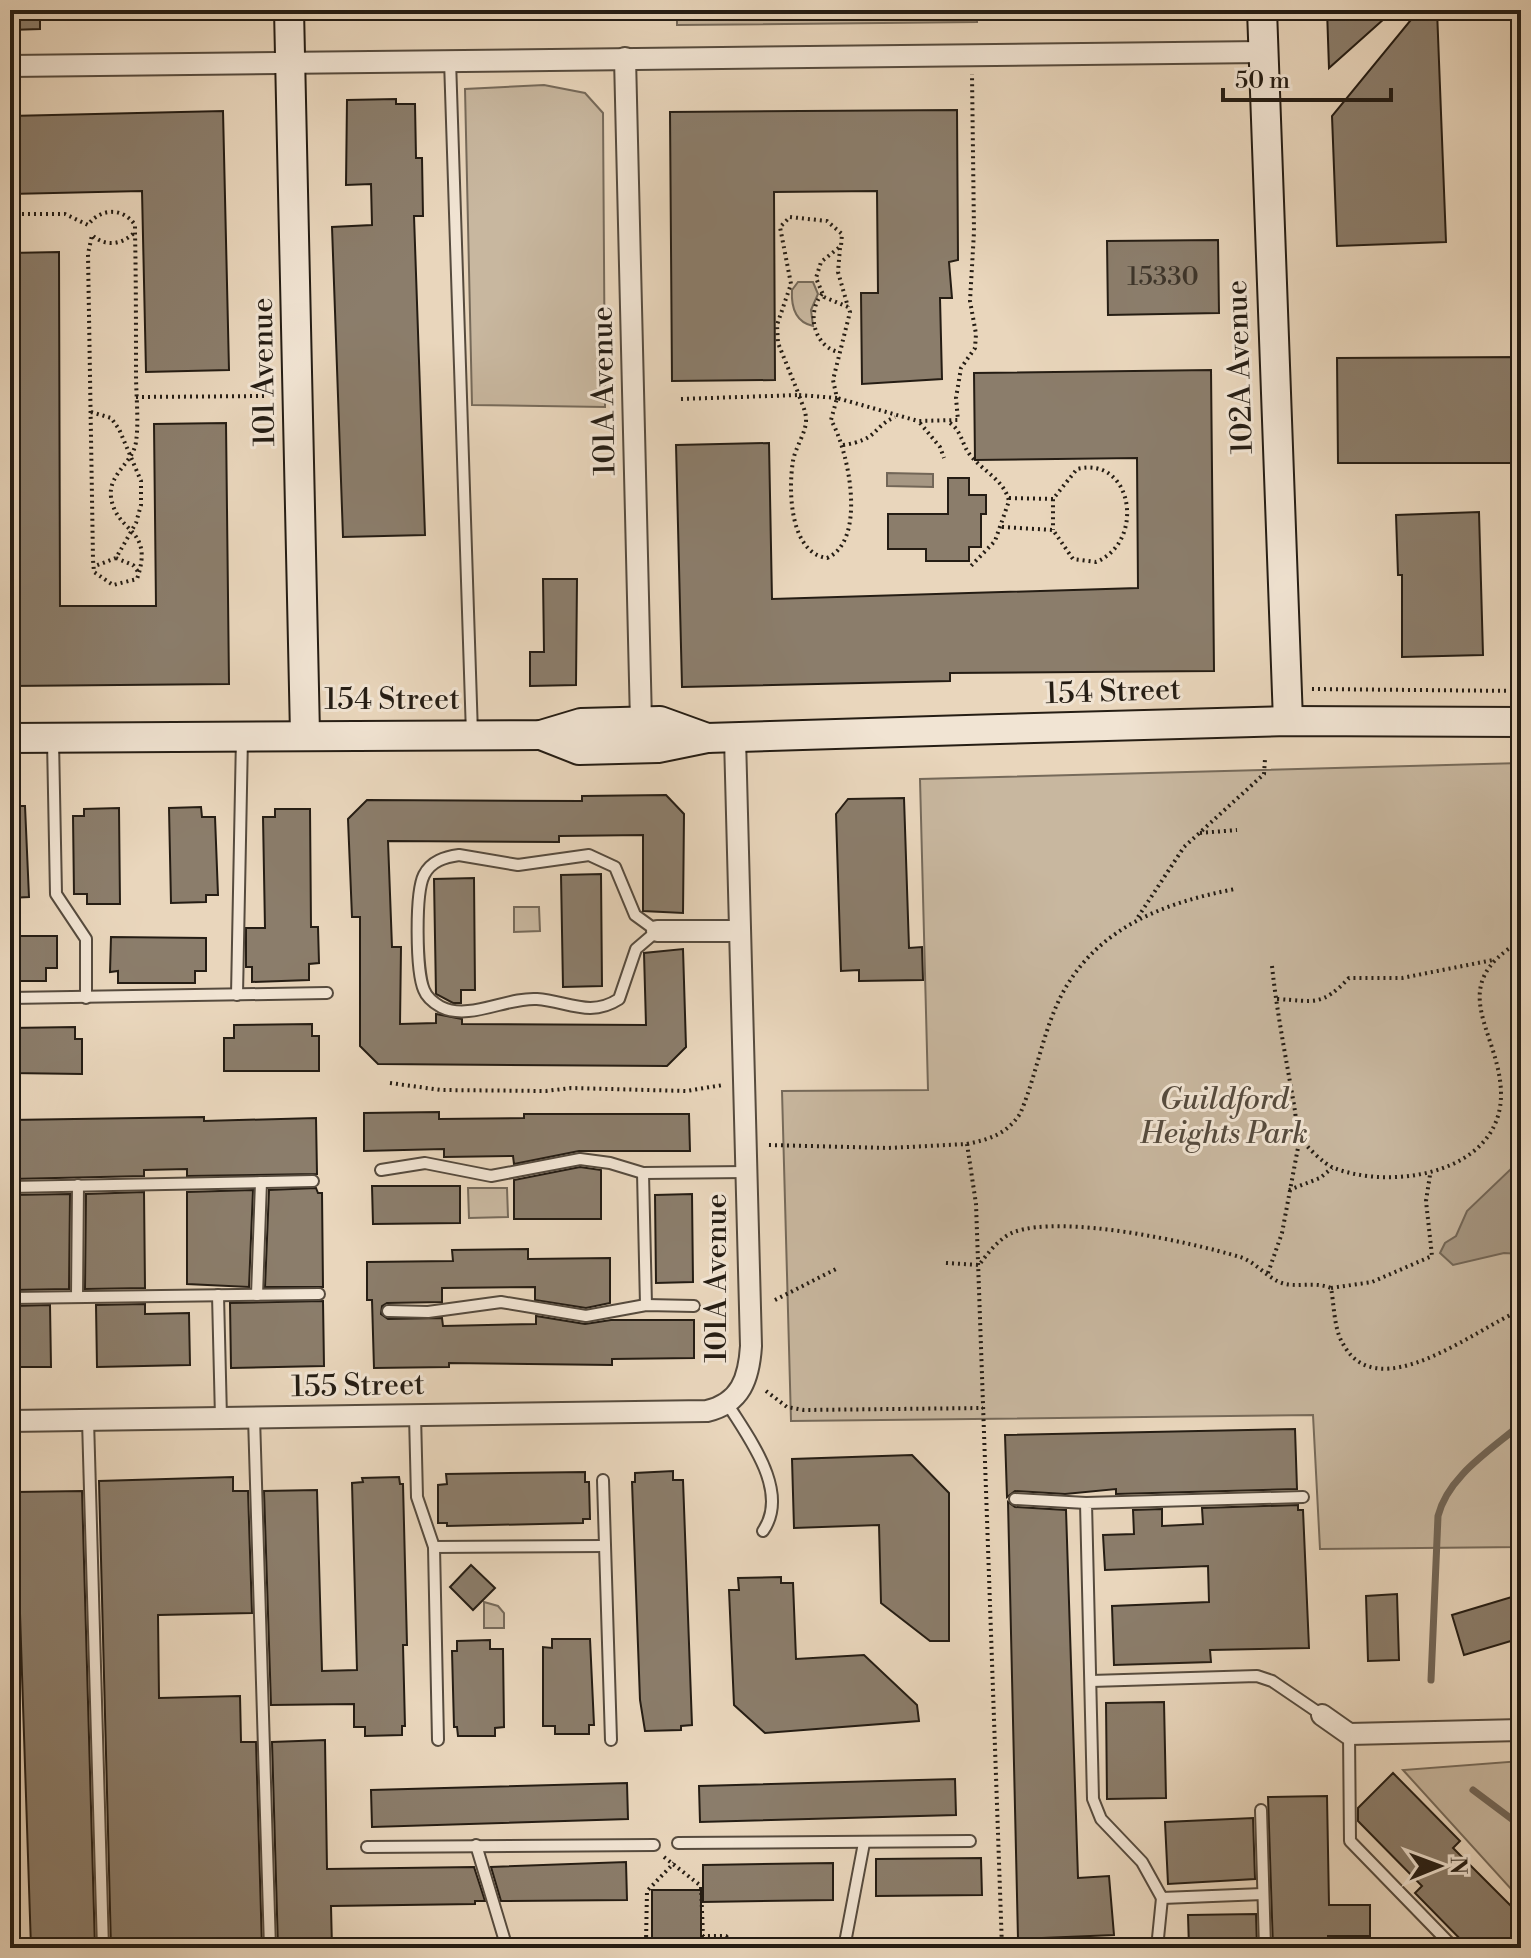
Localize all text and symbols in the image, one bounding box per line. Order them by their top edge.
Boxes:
scale bar [1223,52,1391,102]
text: 50 m [1235,66,1290,96]
house number: 15330 [1127,261,1199,293]
street label: 102A Avenue [1218,279,1262,455]
street label: 101 Avenue [244,297,284,447]
street label: 101A Avenue [584,306,624,476]
street label: 154 Street [1045,671,1182,713]
street label: 154 Street [324,681,460,719]
park label: Guildford Heights Park [1139,1081,1308,1153]
street label: 101A Avenue [698,1193,736,1363]
street label: 155 Street [291,1366,426,1406]
north arrow [1399,1826,1479,1906]
text: N [1444,1857,1471,1875]

